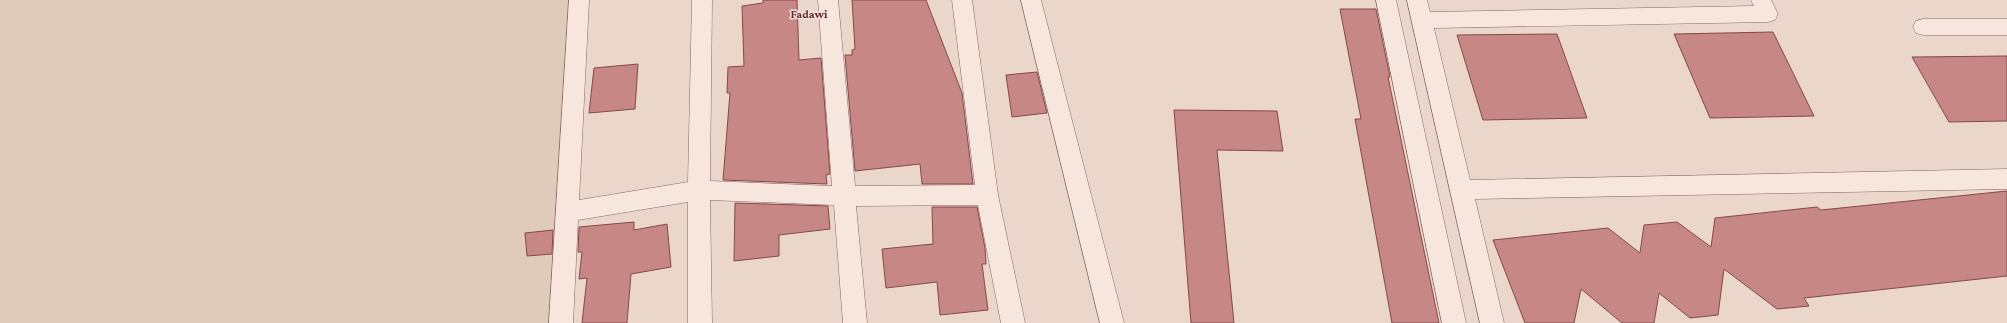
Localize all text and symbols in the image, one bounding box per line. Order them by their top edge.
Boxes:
district label: Fadawi [790,7,828,21]

